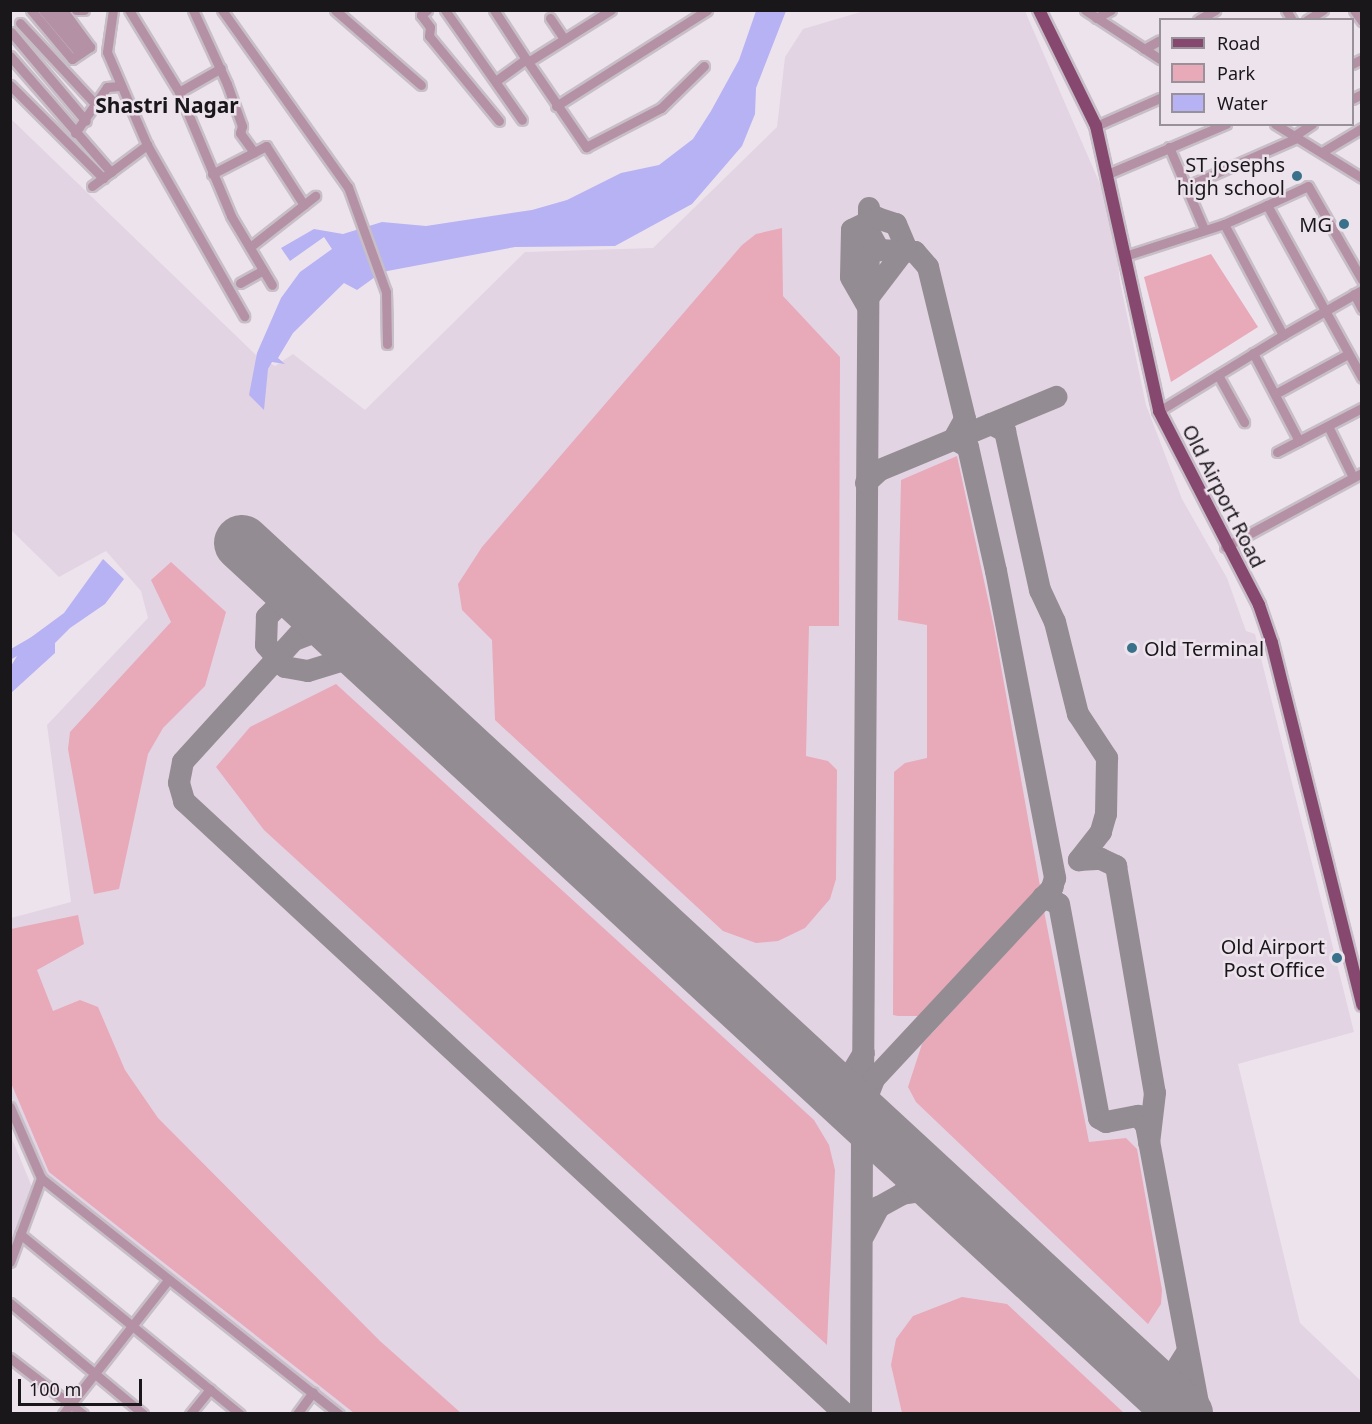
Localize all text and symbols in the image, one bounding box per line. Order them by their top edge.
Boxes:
legend [1159,18,1354,126]
text: Road [1217,31,1260,55]
text: Park [1217,61,1255,85]
text: Water [1217,91,1268,115]
district label: Shastri Nagar [95,92,239,118]
place label: ST josephs high school [1177,152,1285,199]
marker: ST josephs high school [1290,169,1304,183]
place label: MG [1299,212,1332,236]
marker: MG [1337,217,1351,231]
street label: Old Airport Road [1178,420,1270,572]
place label: Old Terminal [1144,636,1264,660]
marker: Old Terminal [1125,641,1139,655]
place label: Old Airport Post Office [1221,934,1325,981]
marker: Old Airport Post Office [1330,951,1344,965]
scale bar [21,1367,146,1405]
text: 100 m [29,1377,81,1401]

